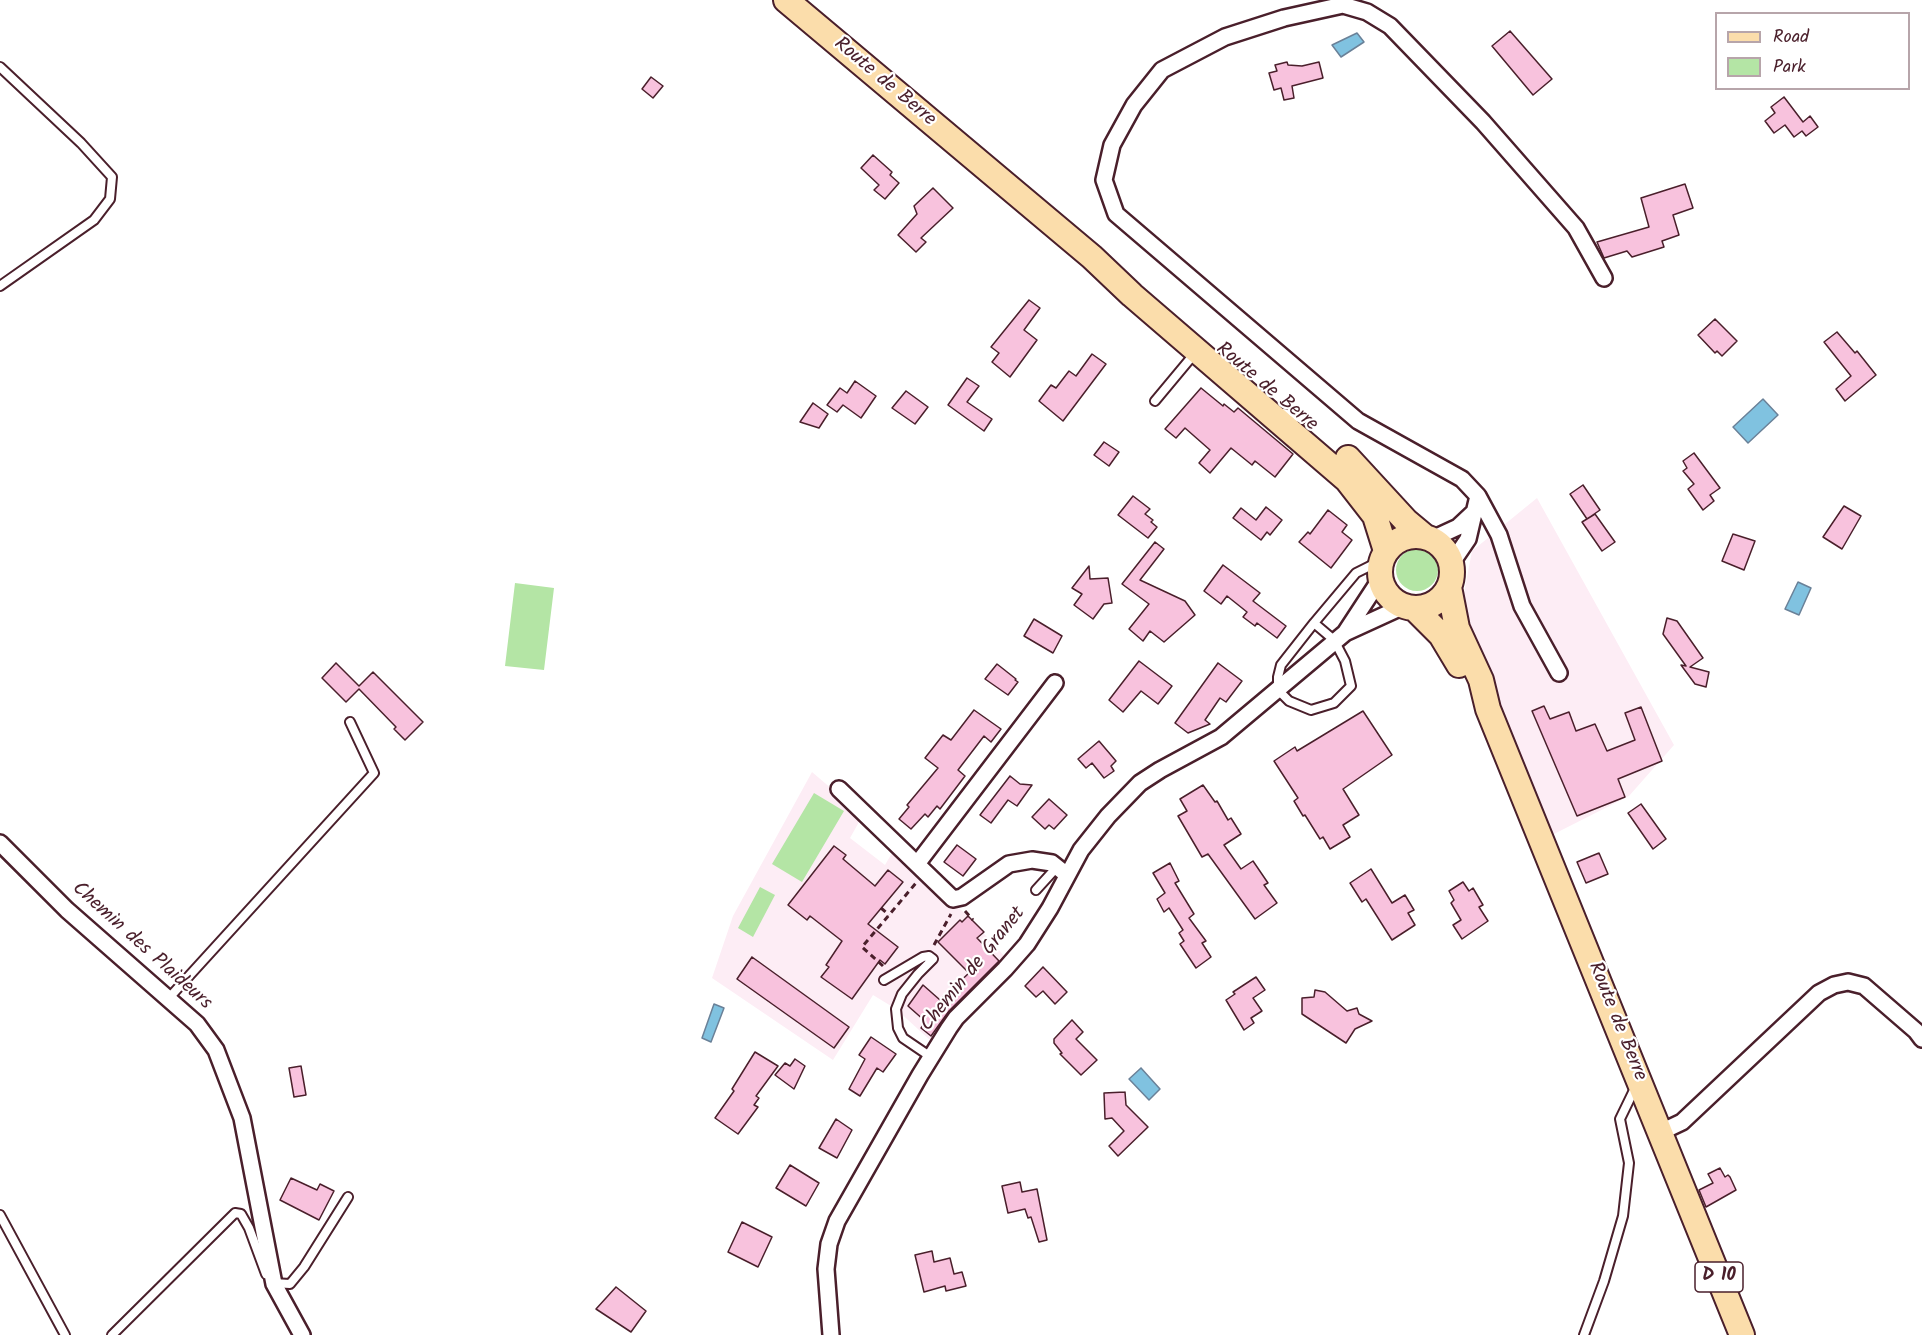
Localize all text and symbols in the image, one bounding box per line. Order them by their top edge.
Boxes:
legend [1715,12,1910,90]
text: Road [1773,23,1809,52]
street label: Route de Berre [828,33,940,133]
text: Park [1773,53,1806,82]
street label: Route de Berre [1210,338,1322,438]
street label: Chemin des Plaideurs [66,878,216,1016]
street label: Chemin de Granet [916,903,1032,1037]
street label: Route de Berre [1581,959,1651,1085]
road number: D 10 [1695,1262,1743,1292]

